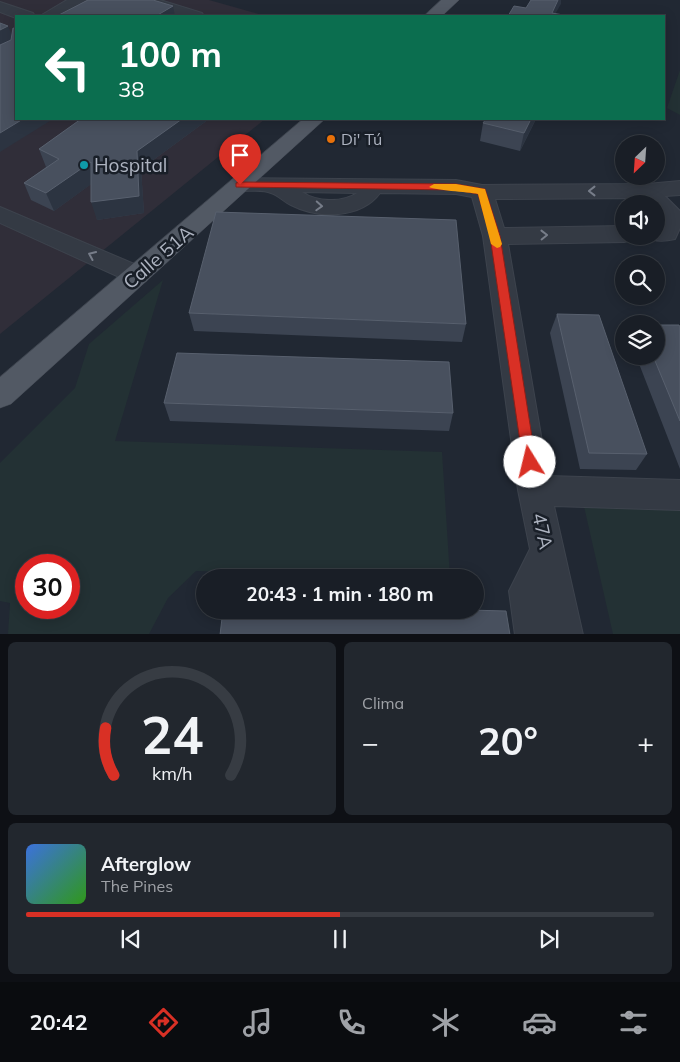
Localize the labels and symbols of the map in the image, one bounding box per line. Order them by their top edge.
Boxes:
place label: Di' Tú [341,129,382,149]
marker: Di' Tú [325,133,337,145]
pin [219,134,261,185]
north arrow [615,135,665,185]
place label: Hospital [94,153,167,177]
marker: Hospital [78,159,90,171]
one-way arrow [588,186,596,196]
one-way arrow [315,200,323,211]
street label: Calle 51A [118,220,198,294]
one-way arrow [540,230,548,240]
one-way arrow [88,251,97,262]
position arrow [503,435,555,487]
street label: 47A [527,511,559,552]
speed limit sign: 30 [15,554,80,619]

